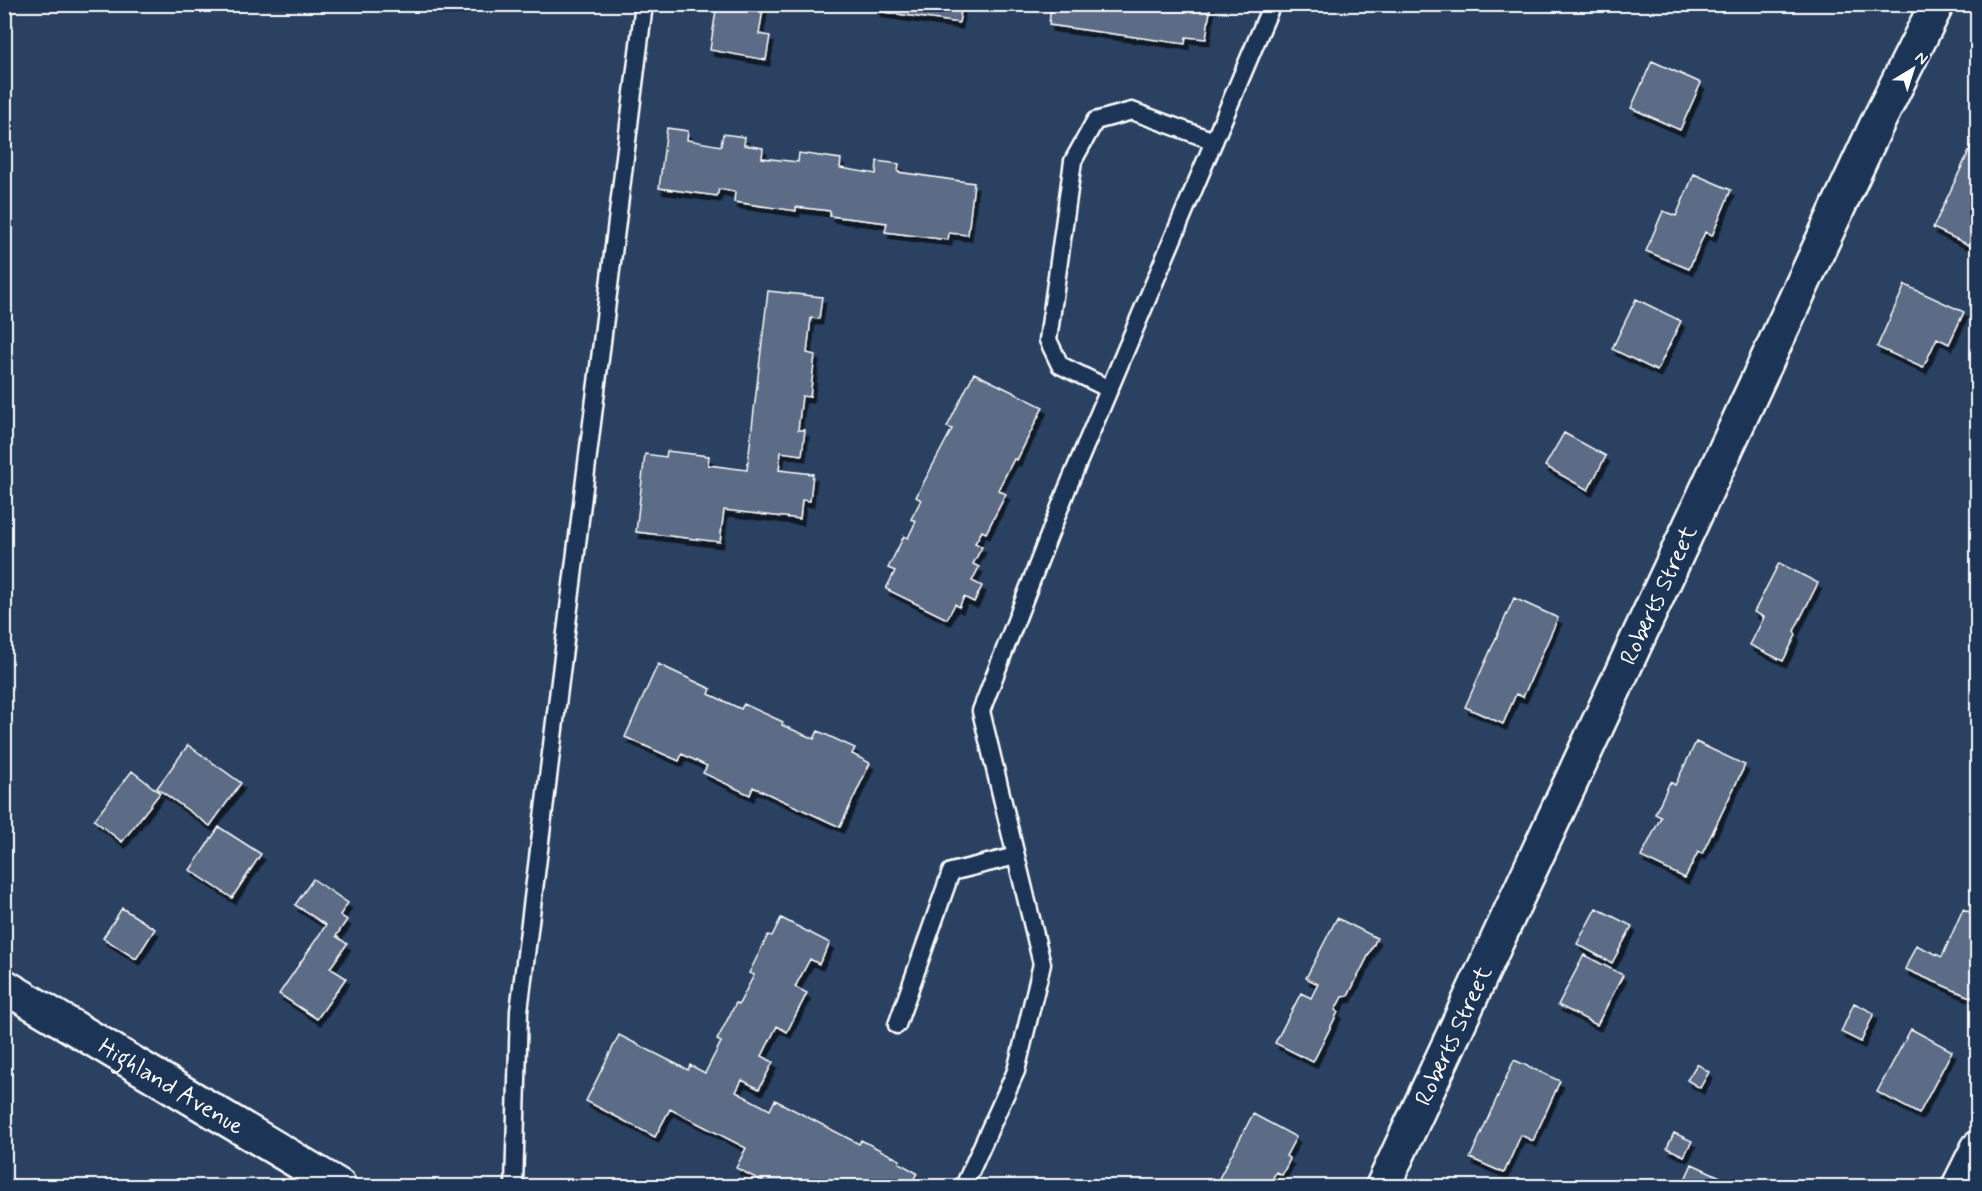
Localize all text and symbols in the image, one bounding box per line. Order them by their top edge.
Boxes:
north arrow [1883,39,1943,99]
text: N [1911,47,1932,70]
street label: Roberts Street [1613,521,1705,670]
street label: Roberts Street [1409,961,1500,1111]
street label: Highland Avenue [92,1032,249,1143]

